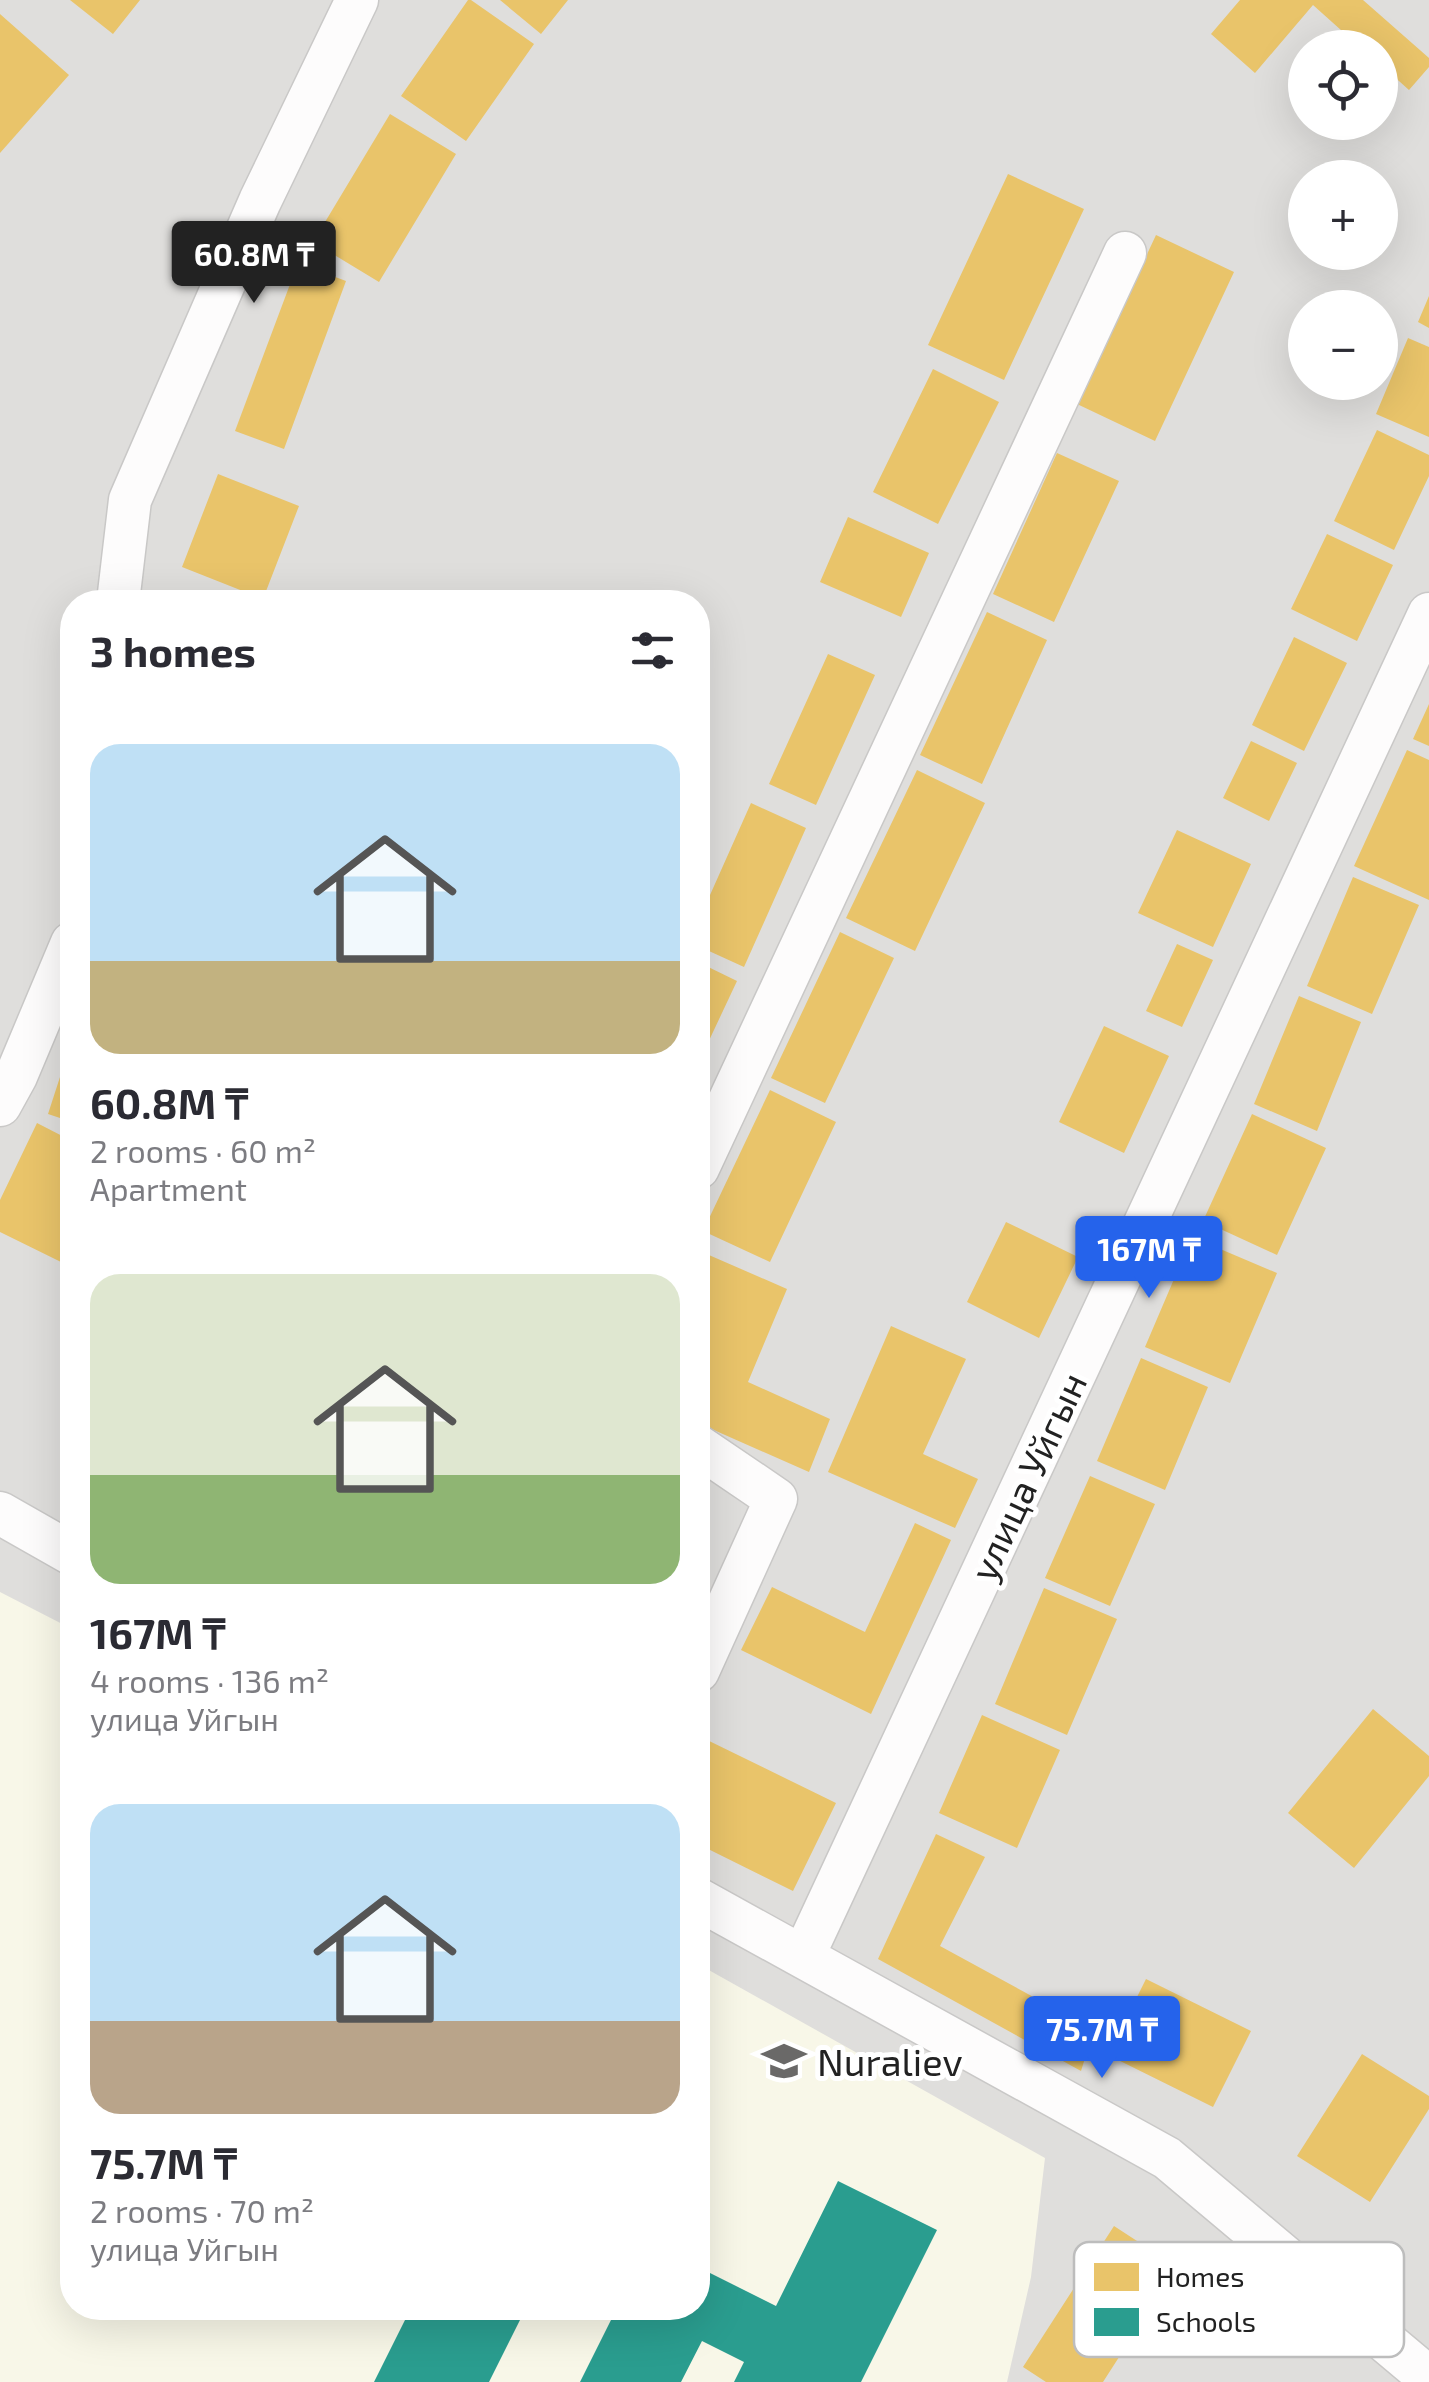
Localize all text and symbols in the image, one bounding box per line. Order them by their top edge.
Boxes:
map controls [1288,30,1398,400]
button: locate [1288,30,1398,140]
button: + [1288,160,1398,270]
pin: 60.8M ₸ [162,221,346,306]
text: 60.8M ₸ [194,234,314,272]
button: − [1288,290,1398,400]
icon: filters [625,623,680,678]
text: 3 homes [90,625,256,675]
icon: home [295,809,475,989]
text: 60.8M ₸ [90,1077,248,1127]
text: 2 rooms · 60 m² [90,1131,316,1169]
text: Apartment [90,1169,247,1207]
pin: 167M ₸ [1068,1216,1230,1301]
text: 167M ₸ [1097,1229,1201,1267]
icon: home [295,1339,475,1519]
street label: улица Уйгын [959,1365,1095,1587]
text: 167M ₸ [90,1607,226,1657]
text: 4 rooms · 136 m² [90,1661,329,1699]
text: улица Уйгын [90,1699,279,1737]
icon: home [295,1869,475,2049]
pin: 75.7M ₸ [1010,1996,1194,2081]
text: 75.7M ₸ [1046,2009,1158,2047]
school or university icon: Nuraliev [760,2037,808,2085]
place label: Nuraliev [817,2038,963,2084]
text: 75.7M ₸ [90,2137,237,2187]
text: 2 rooms · 70 m² [90,2191,314,2229]
text: улица Уйгын [90,2229,279,2267]
legend [1074,2242,1404,2357]
text: Homes [1156,2259,1244,2293]
text: Schools [1156,2304,1256,2338]

